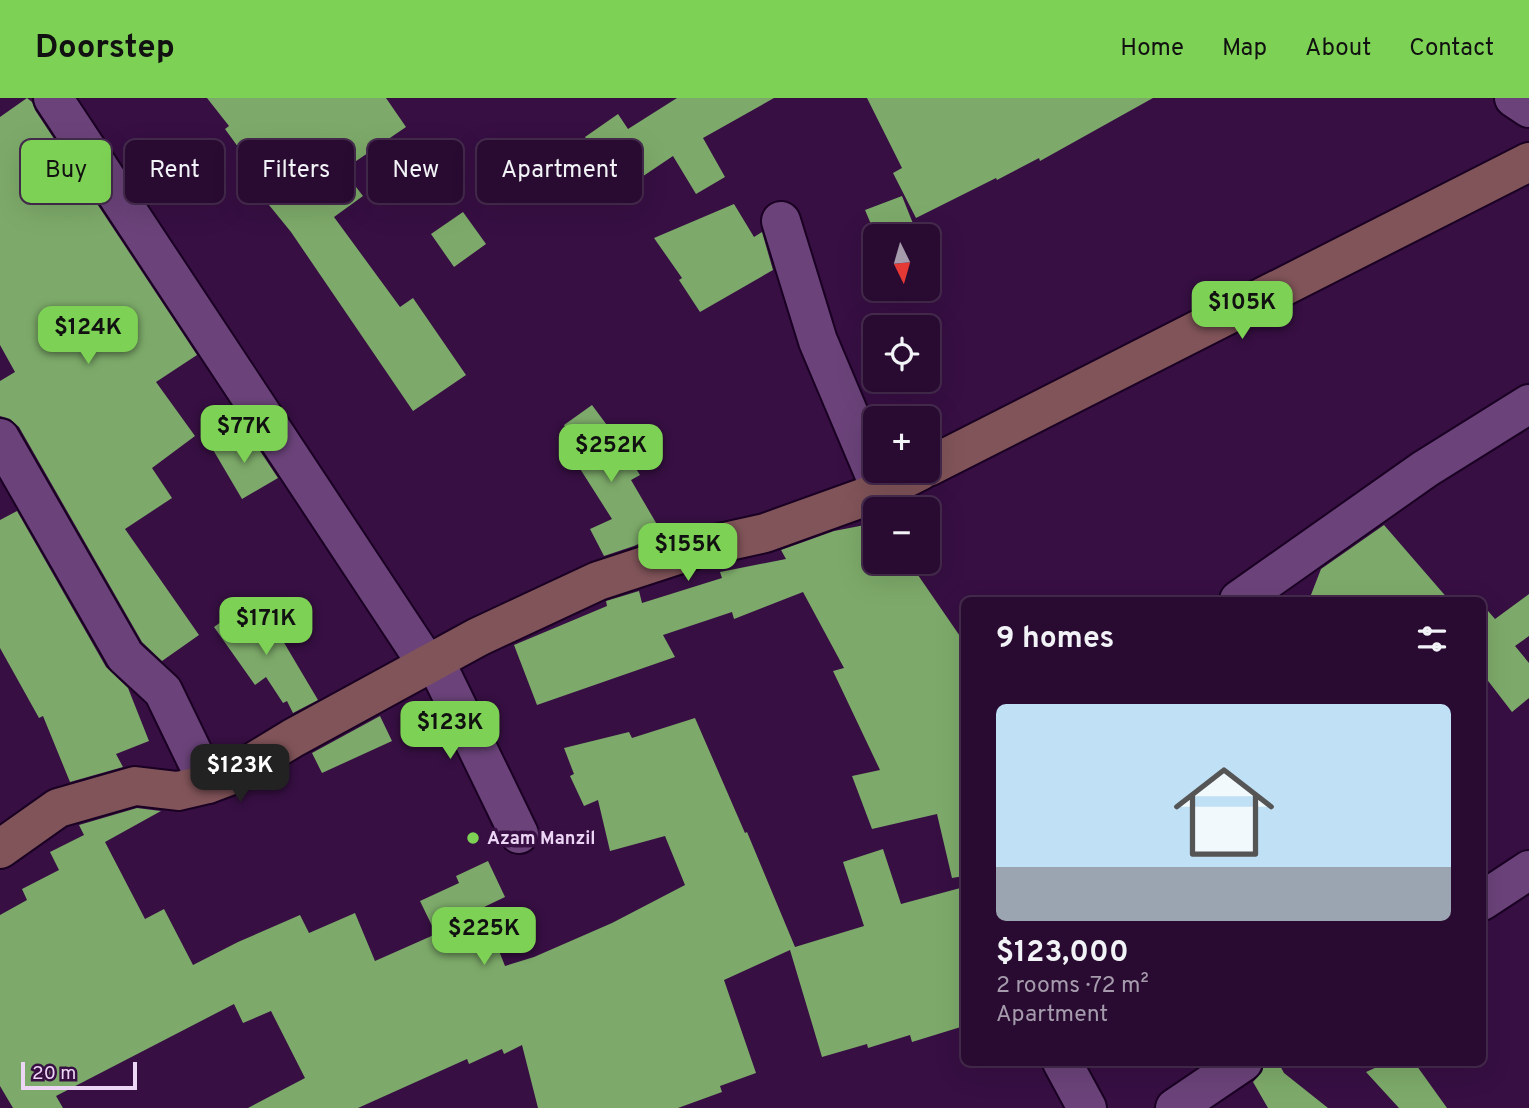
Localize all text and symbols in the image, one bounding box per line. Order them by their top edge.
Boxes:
text: Doorstep [35,28,175,70]
text: Home [1120,34,1184,64]
text: Map [1222,34,1267,64]
text: About [1305,34,1371,64]
text: Contact [1409,34,1494,64]
chip: Buy [21,140,111,203]
chip: Rent [125,140,224,203]
chip: Filters [238,140,354,203]
chip: New [368,140,463,203]
chip: Apartment [477,140,642,203]
north arrow [863,224,940,301]
map controls [863,224,940,574]
pin: $105K [1193,282,1291,341]
text: $105K [1208,289,1276,318]
pin: $124K [39,306,137,366]
text: $124K [54,314,122,343]
button: locate [863,315,940,392]
pin: $77K [203,406,285,465]
button: + [863,406,940,483]
text: $77K [217,413,271,442]
pin: $252K [562,424,660,484]
text: $252K [575,432,647,461]
button: − [863,497,940,574]
pin: $155K [639,524,737,583]
text: $155K [654,531,722,560]
pin: $171K [217,598,315,657]
text: $171K [235,605,297,634]
icon: filters [1413,620,1451,658]
text: 9 homes [996,621,1114,658]
pin: $123K [401,702,499,761]
text: $123K [416,709,484,738]
pin: $123K [191,744,289,804]
icon: home [1161,749,1287,875]
text: $123K [206,752,274,781]
place label: Azam Manzil [487,828,596,851]
marker: Azam Manzil [465,830,481,846]
pin: $225K [435,908,533,967]
text: $225K [448,915,520,944]
text: $123,000 [996,935,1129,972]
text: 2 rooms · 72 m² [996,972,1149,1001]
text: Apartment [996,1001,1108,1030]
scale bar [21,1059,136,1091]
text: 20 m [32,1062,76,1086]

